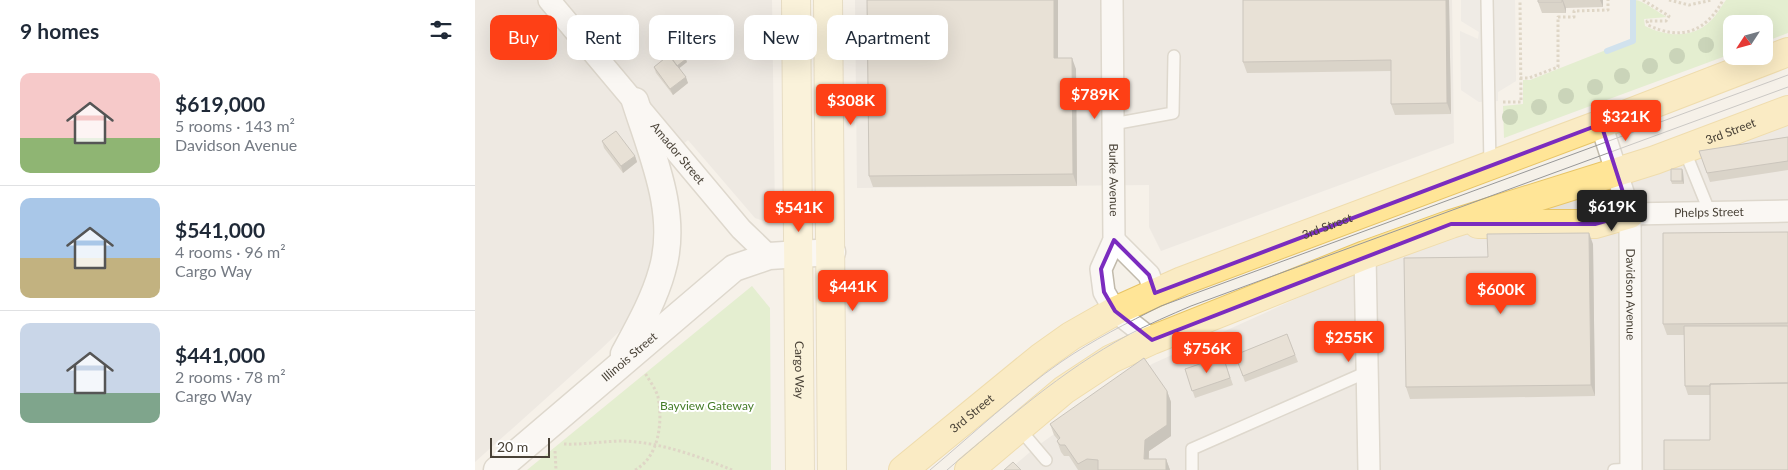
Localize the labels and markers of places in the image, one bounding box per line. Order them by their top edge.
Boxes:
pin: $789K [1060,78,1130,120]
pin: $308K [816,84,886,126]
pin: $321K [1591,100,1661,142]
pin: $541K [764,190,834,233]
pin: $619K [1577,190,1647,232]
pin: $441K [818,270,888,312]
pin: $600K [1466,272,1536,315]
pin: $255K [1314,320,1384,363]
pin: $756K [1172,332,1242,374]

